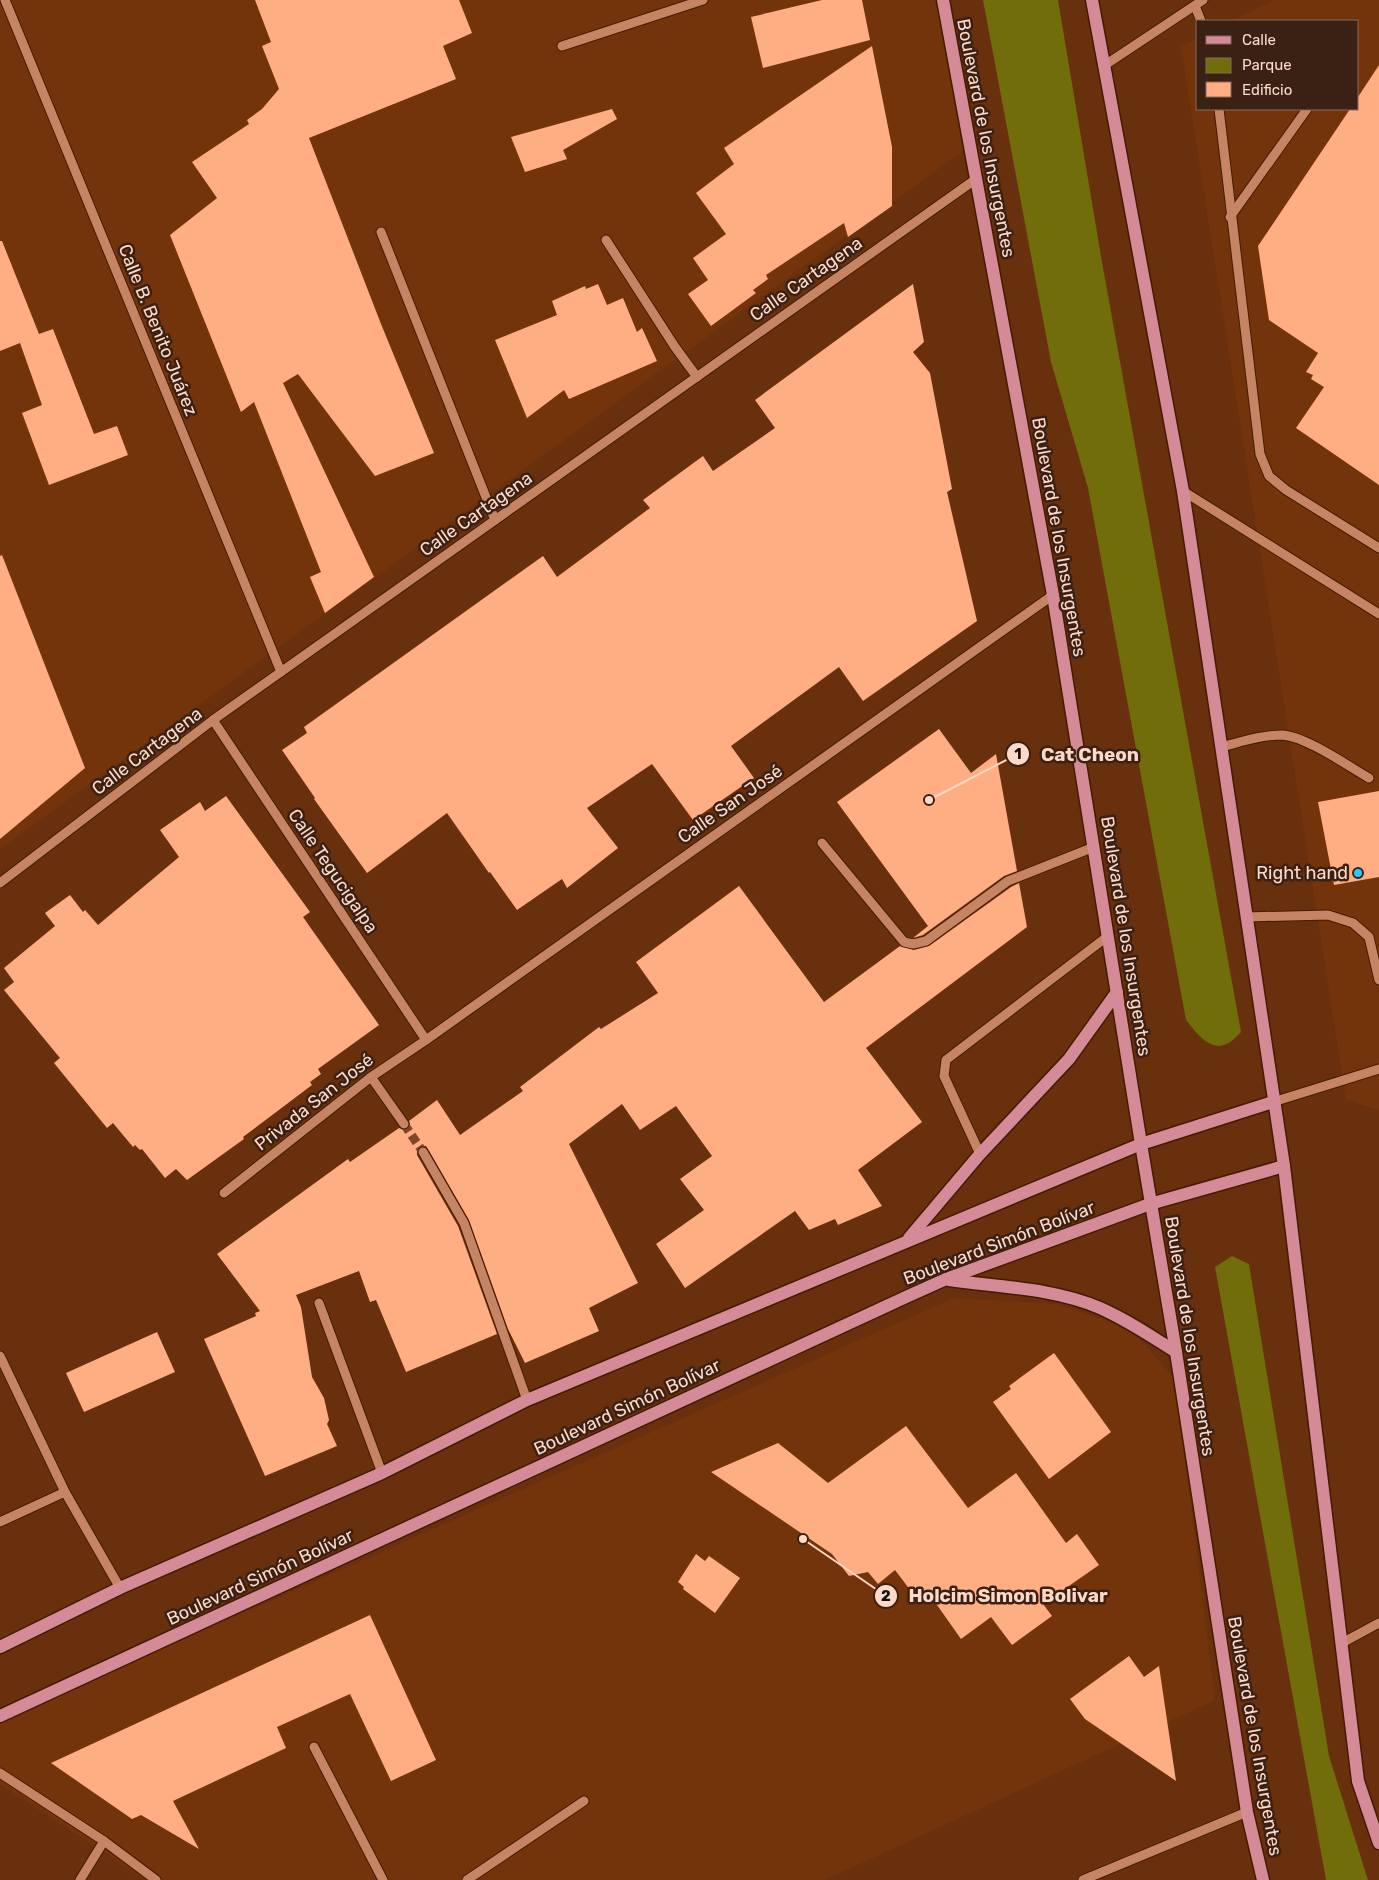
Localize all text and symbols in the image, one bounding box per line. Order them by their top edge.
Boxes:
street label: Boulevard de los Insurgentes [952,17,1020,259]
legend [1196,20,1359,110]
text: Calle [1242,31,1276,49]
text: Parque [1242,56,1292,74]
text: Edificio [1242,81,1292,99]
street label: Calle Cartagena [745,232,867,326]
street label: Calle B. Benito Juárez [114,241,202,419]
street label: Boulevard de los Insurgentes [1027,416,1091,658]
street label: Calle Cartagena [415,467,537,561]
street label: Calle Cartagena [87,702,207,800]
callout: Cat Cheon [1006,737,1149,771]
text: Cat Cheon [1041,743,1139,766]
text: 1 [1014,745,1022,763]
street label: Calle San José [673,760,787,848]
street label: Calle Tegucigalpa [283,805,383,937]
street label: Boulevard de los Insurgentes [1096,815,1156,1057]
place label: Right hand [1256,862,1348,884]
marker: Right hand [1352,867,1364,879]
street label: Privada San José [250,1049,378,1155]
street label: Boulevard Simón Bolívar [900,1196,1098,1290]
street label: Boulevard de los Insurgentes [1160,1215,1220,1457]
street label: Boulevard Simón Bolívar [530,1354,724,1460]
street label: Boulevard Simón Bolívar [163,1524,357,1630]
callout: Holcim Simon Bolivar [873,1579,1118,1613]
text: Holcim Simon Bolivar [908,1584,1108,1607]
text: 2 [881,1587,891,1605]
street label: Boulevard de los Insurgentes [1223,1615,1287,1857]

